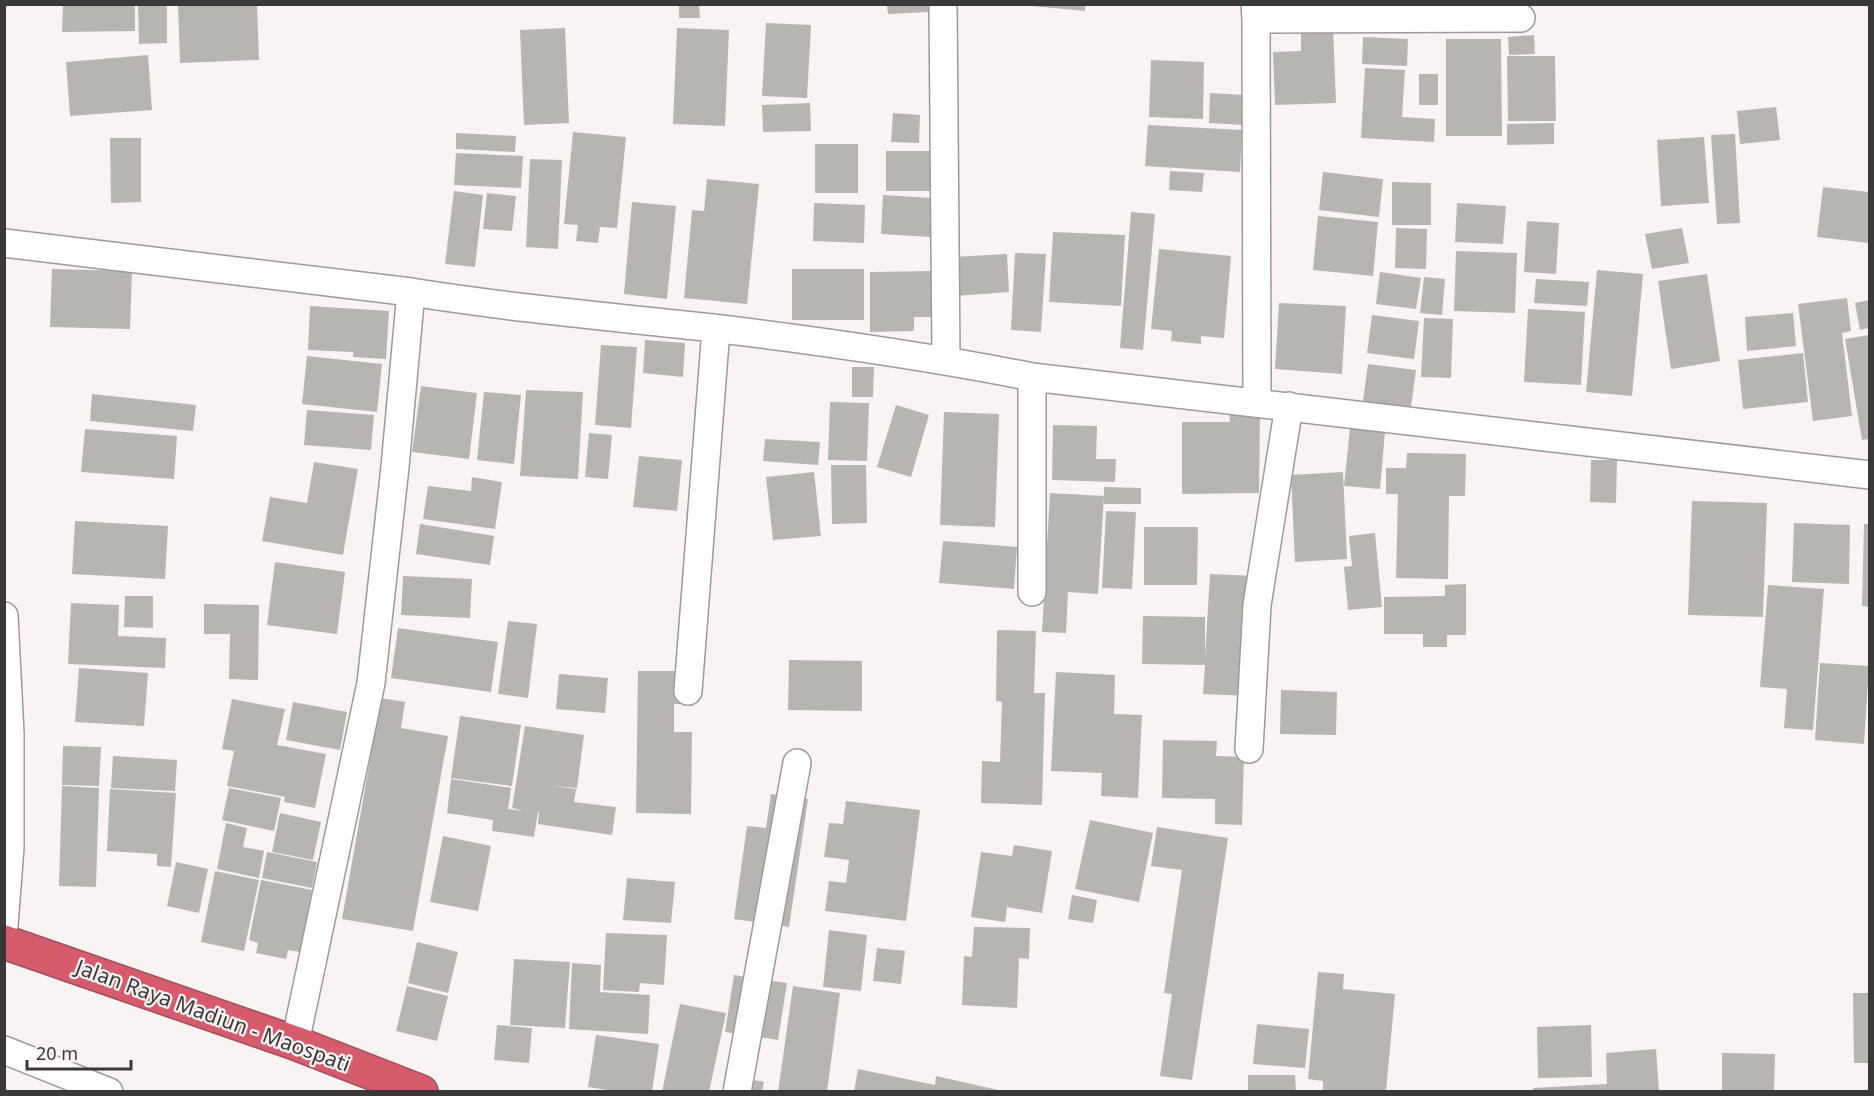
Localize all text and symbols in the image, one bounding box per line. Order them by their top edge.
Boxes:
street label: Jalan Raya Madiun - Maospati [70,952,354,1078]
scale bar [27,1033,130,1071]
text: 20 m [36,1041,78,1065]

